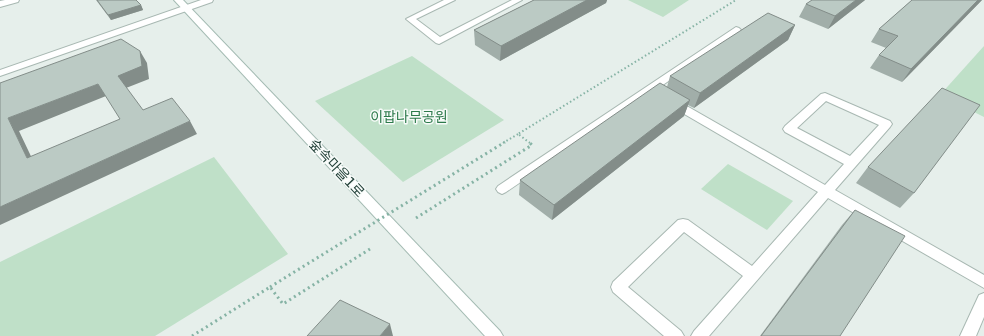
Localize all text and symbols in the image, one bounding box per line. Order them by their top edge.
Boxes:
park label: 이팝나무공원 [370,109,448,125]
street label: 숲속마을1로 [306,136,368,200]

